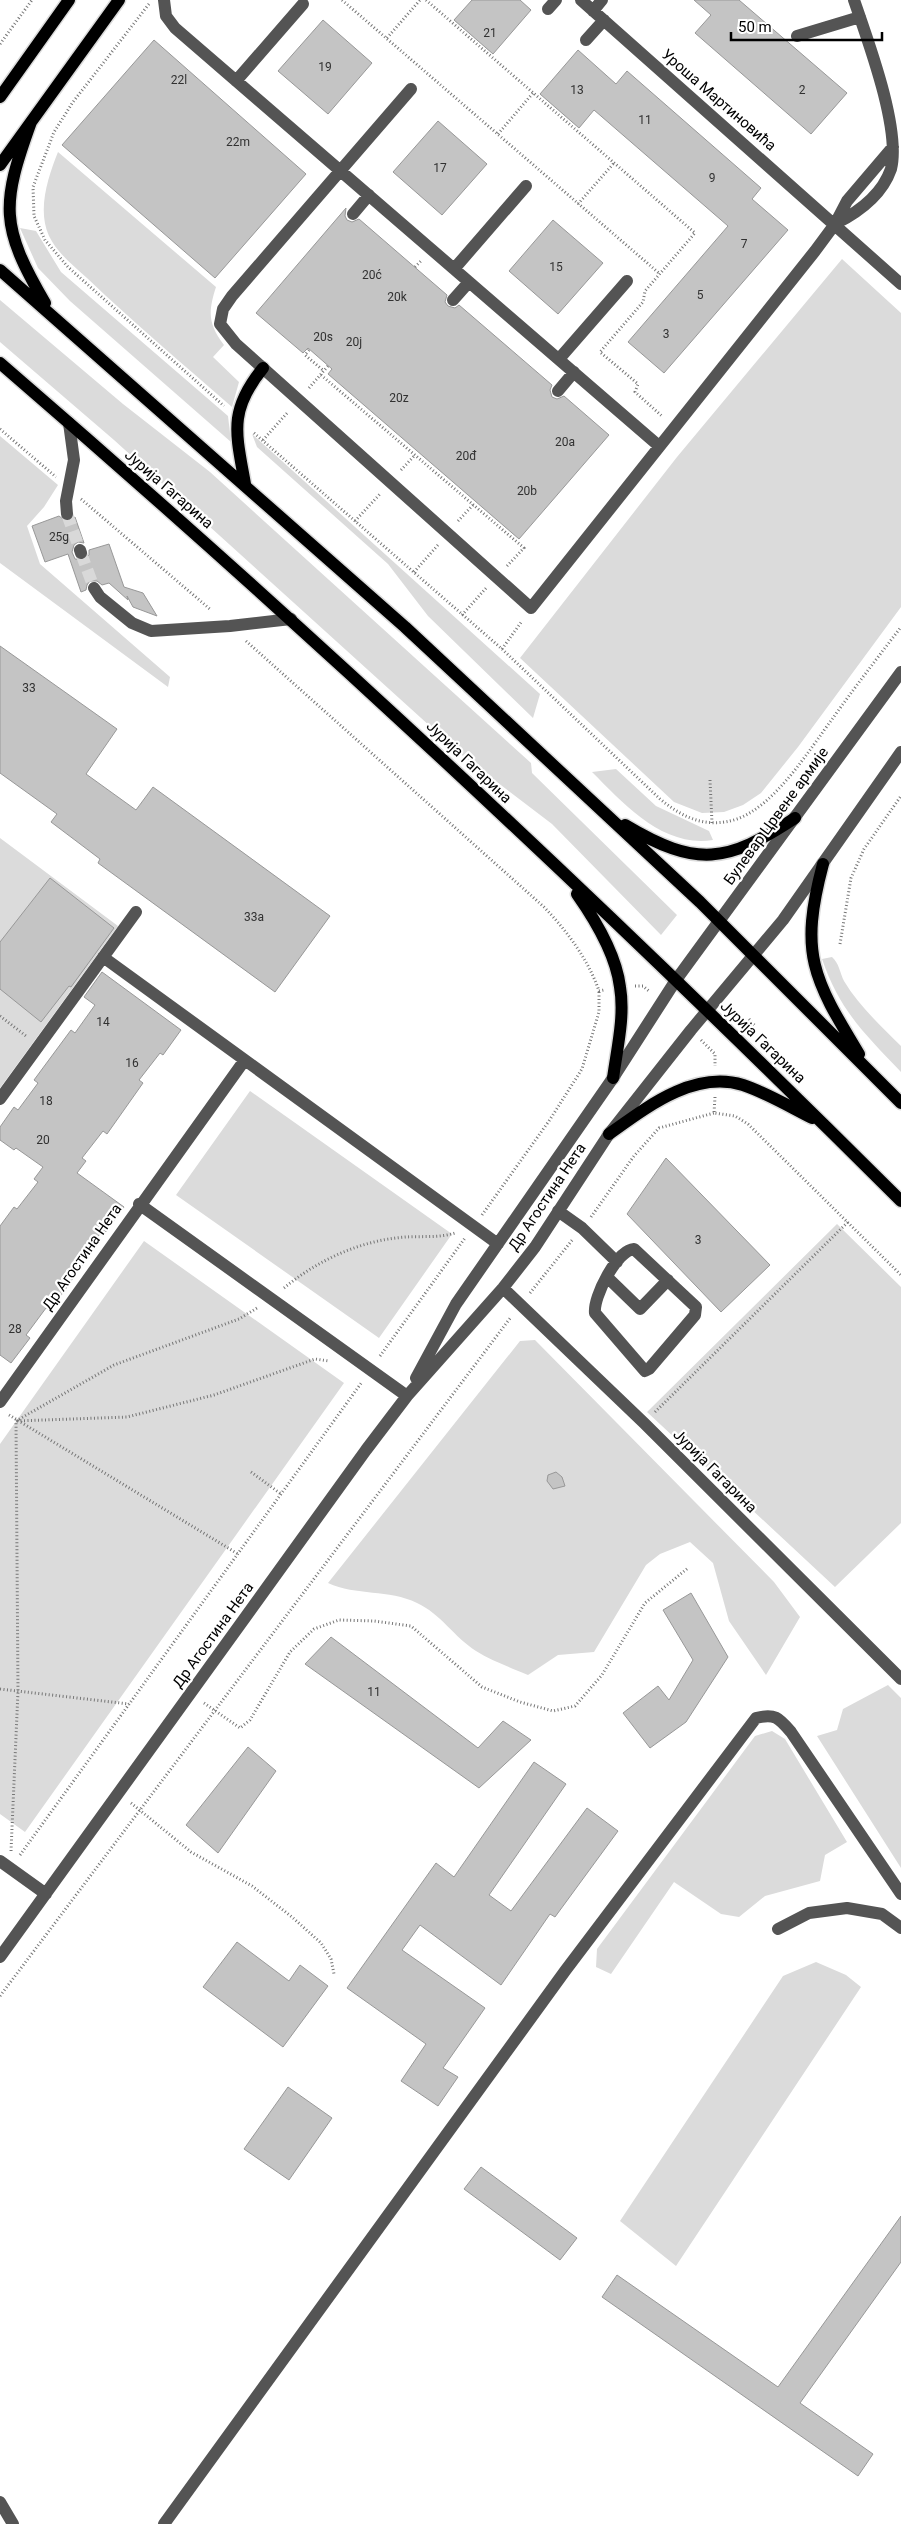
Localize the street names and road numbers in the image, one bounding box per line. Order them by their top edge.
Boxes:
street label: Уроша Мартиновића [658,45,780,155]
street label: Јурија Гагарина [121,446,217,532]
street label: Јурија Гагарина [423,717,515,807]
street label: Булевар Црвене армије [720,744,832,888]
street label: Јурија Гагарина [717,997,809,1087]
street label: Др Агостина Нета [504,1140,590,1254]
street label: Др Агостина Нета [38,1200,126,1314]
street label: Јурија Гагарина [669,1425,761,1517]
street label: Др Агостина Нета [169,1579,257,1691]

